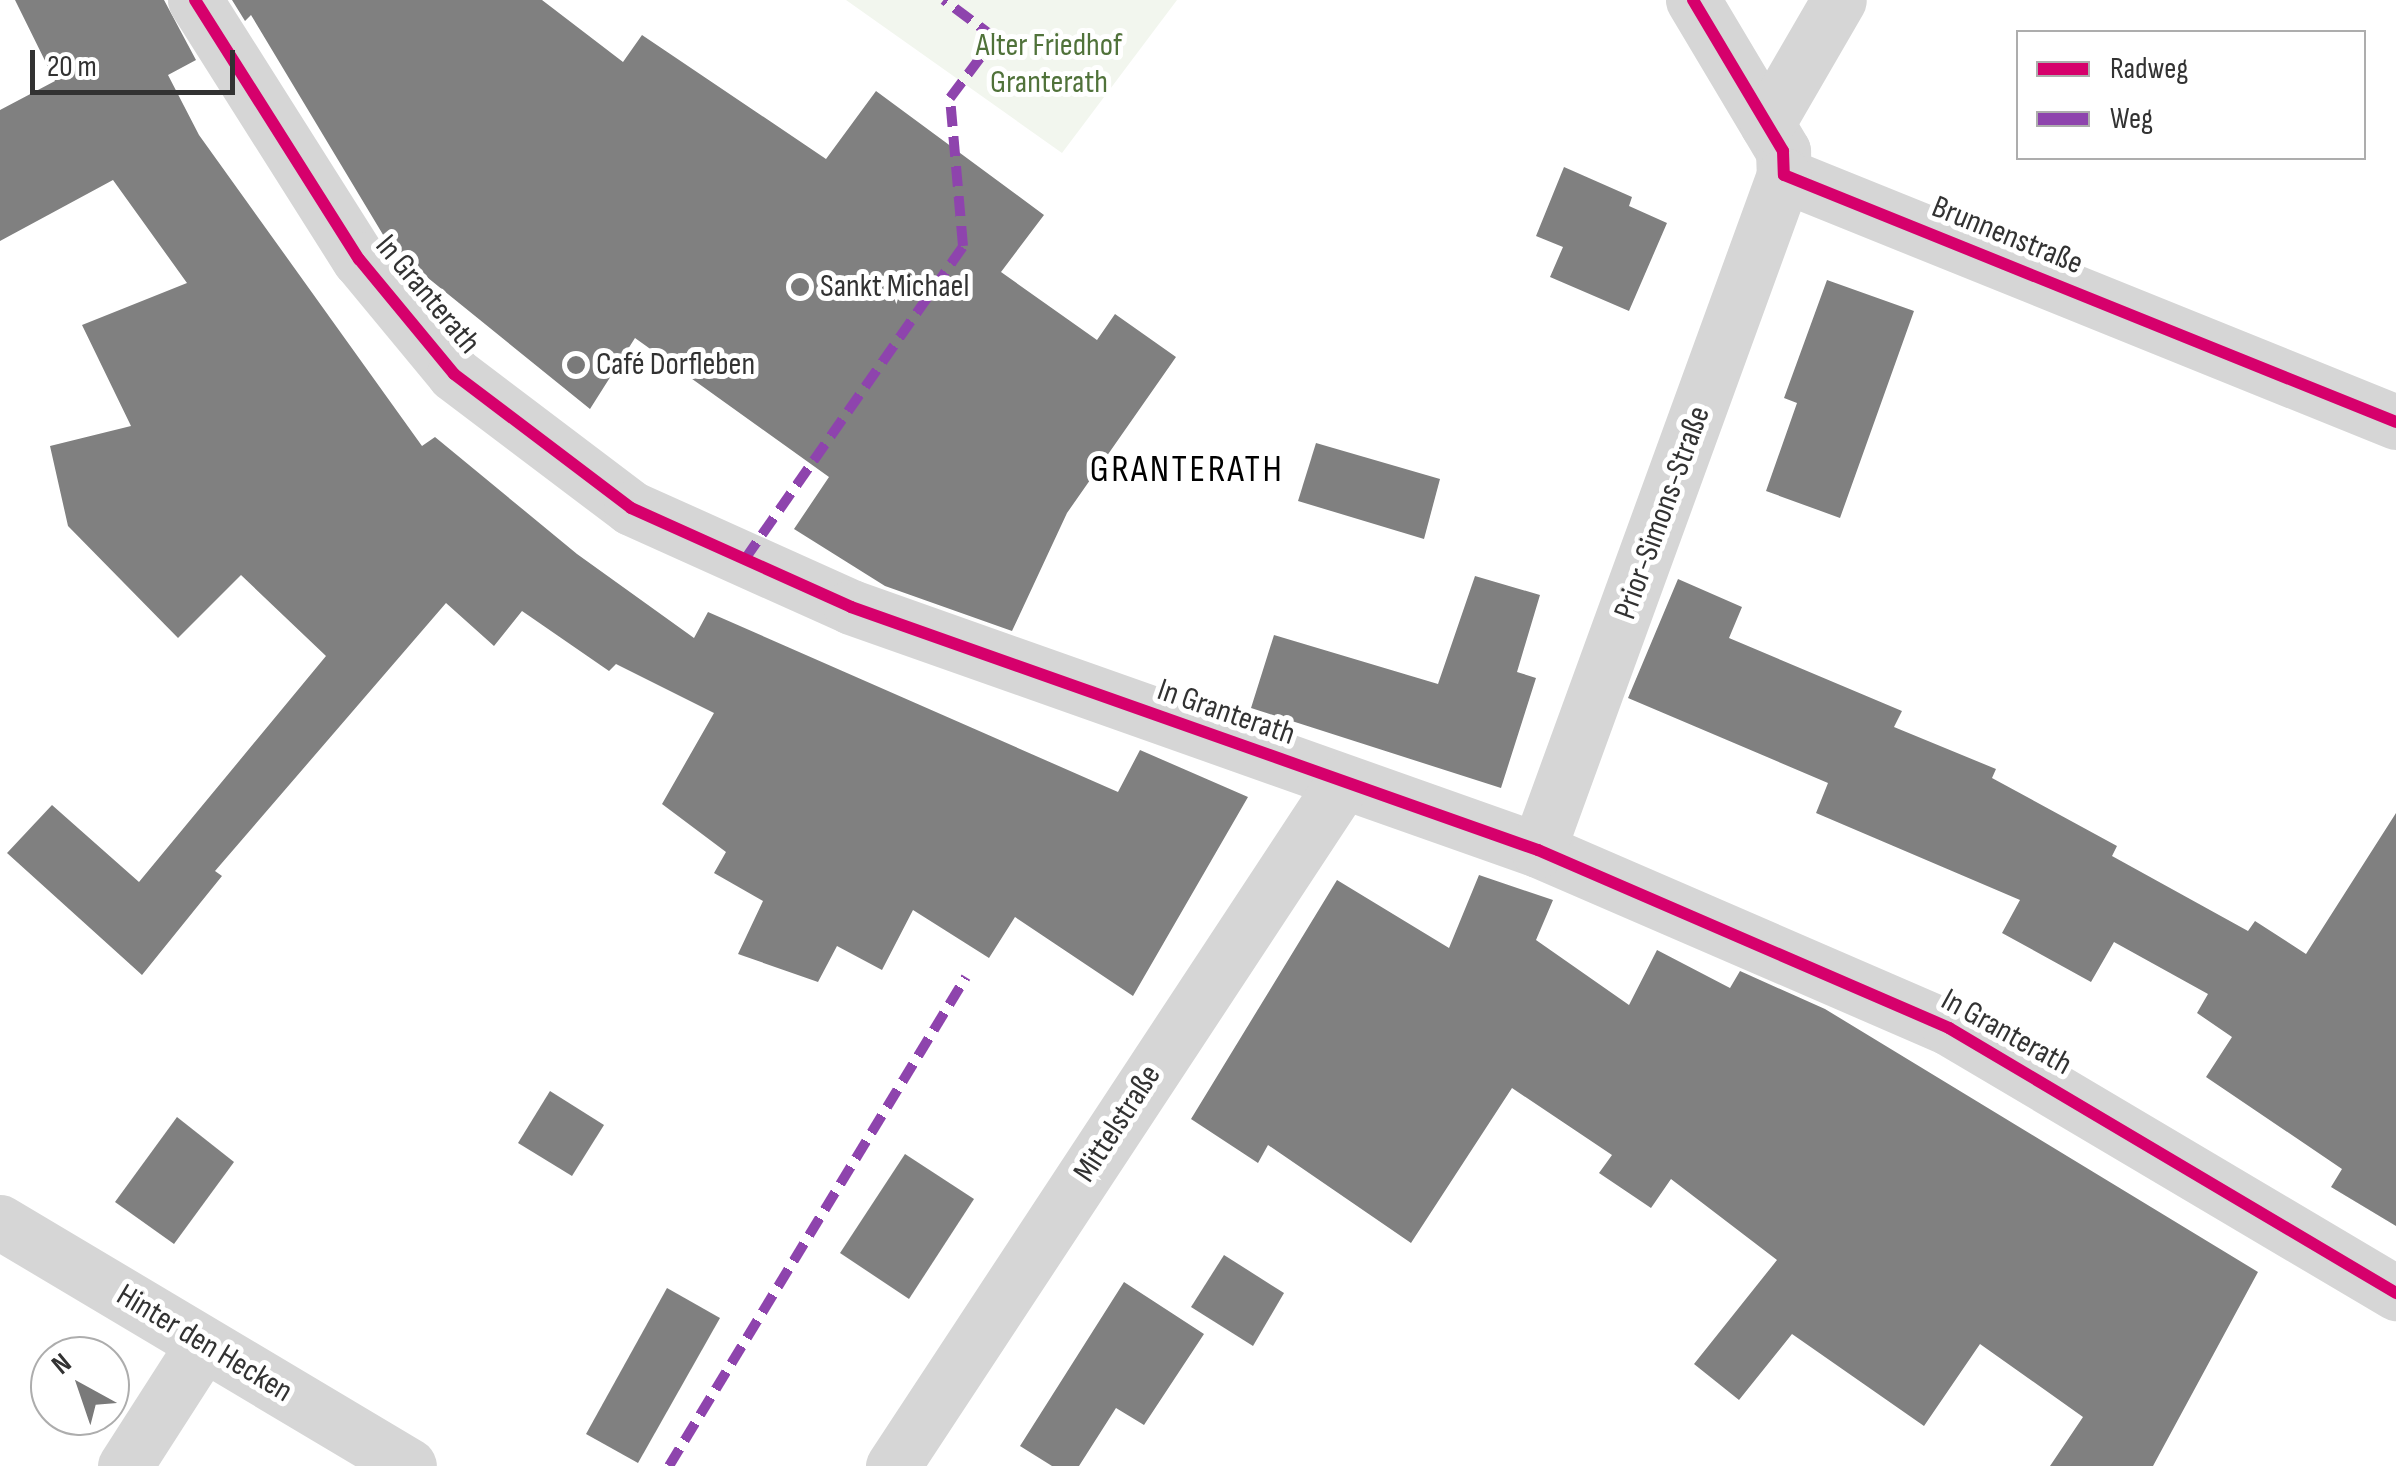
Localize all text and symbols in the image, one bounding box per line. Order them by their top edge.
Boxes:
park label: Alter Friedhof Granterath [976,28,1122,103]
scale bar [35,30,240,92]
legend [2016,30,2366,160]
text: 20 m [47,49,97,85]
text: Radweg [2110,51,2188,87]
text: Weg [2110,101,2153,137]
street label: Brunnenstraße [1926,188,2088,284]
street label: In Granterath [366,228,488,362]
place label: Sankt Michael [820,268,969,306]
marker: Sankt Michael [789,276,811,298]
place label: Café Dorfleben [596,346,755,384]
marker: Café Dorfleben [565,354,587,376]
street label: Prior-Simons-Straße [1607,401,1719,625]
district label: GRANTERATH [1090,447,1284,493]
street label: In Granterath [1152,672,1300,754]
street label: In Granterath [1934,982,2078,1084]
street label: Mittelstraße [1066,1058,1170,1190]
street label: Hinter den Hecken [109,1277,299,1411]
north arrow [30,1336,130,1436]
text: N [45,1347,78,1382]

